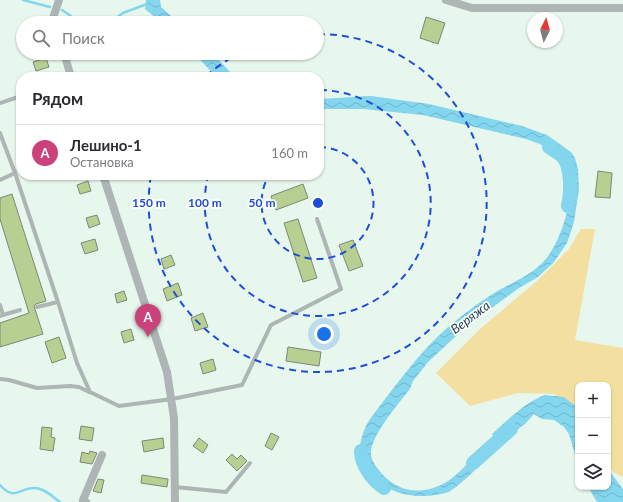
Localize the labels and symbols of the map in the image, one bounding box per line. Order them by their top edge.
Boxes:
north arrow [527,12,563,48]
text: 150 m [132,195,166,210]
text: 100 m [188,195,222,210]
text: 50 m [249,195,275,210]
centre of rings [311,196,325,210]
water label: Веряжа [447,297,493,337]
pin: A [135,304,161,337]
your location [314,324,334,344]

